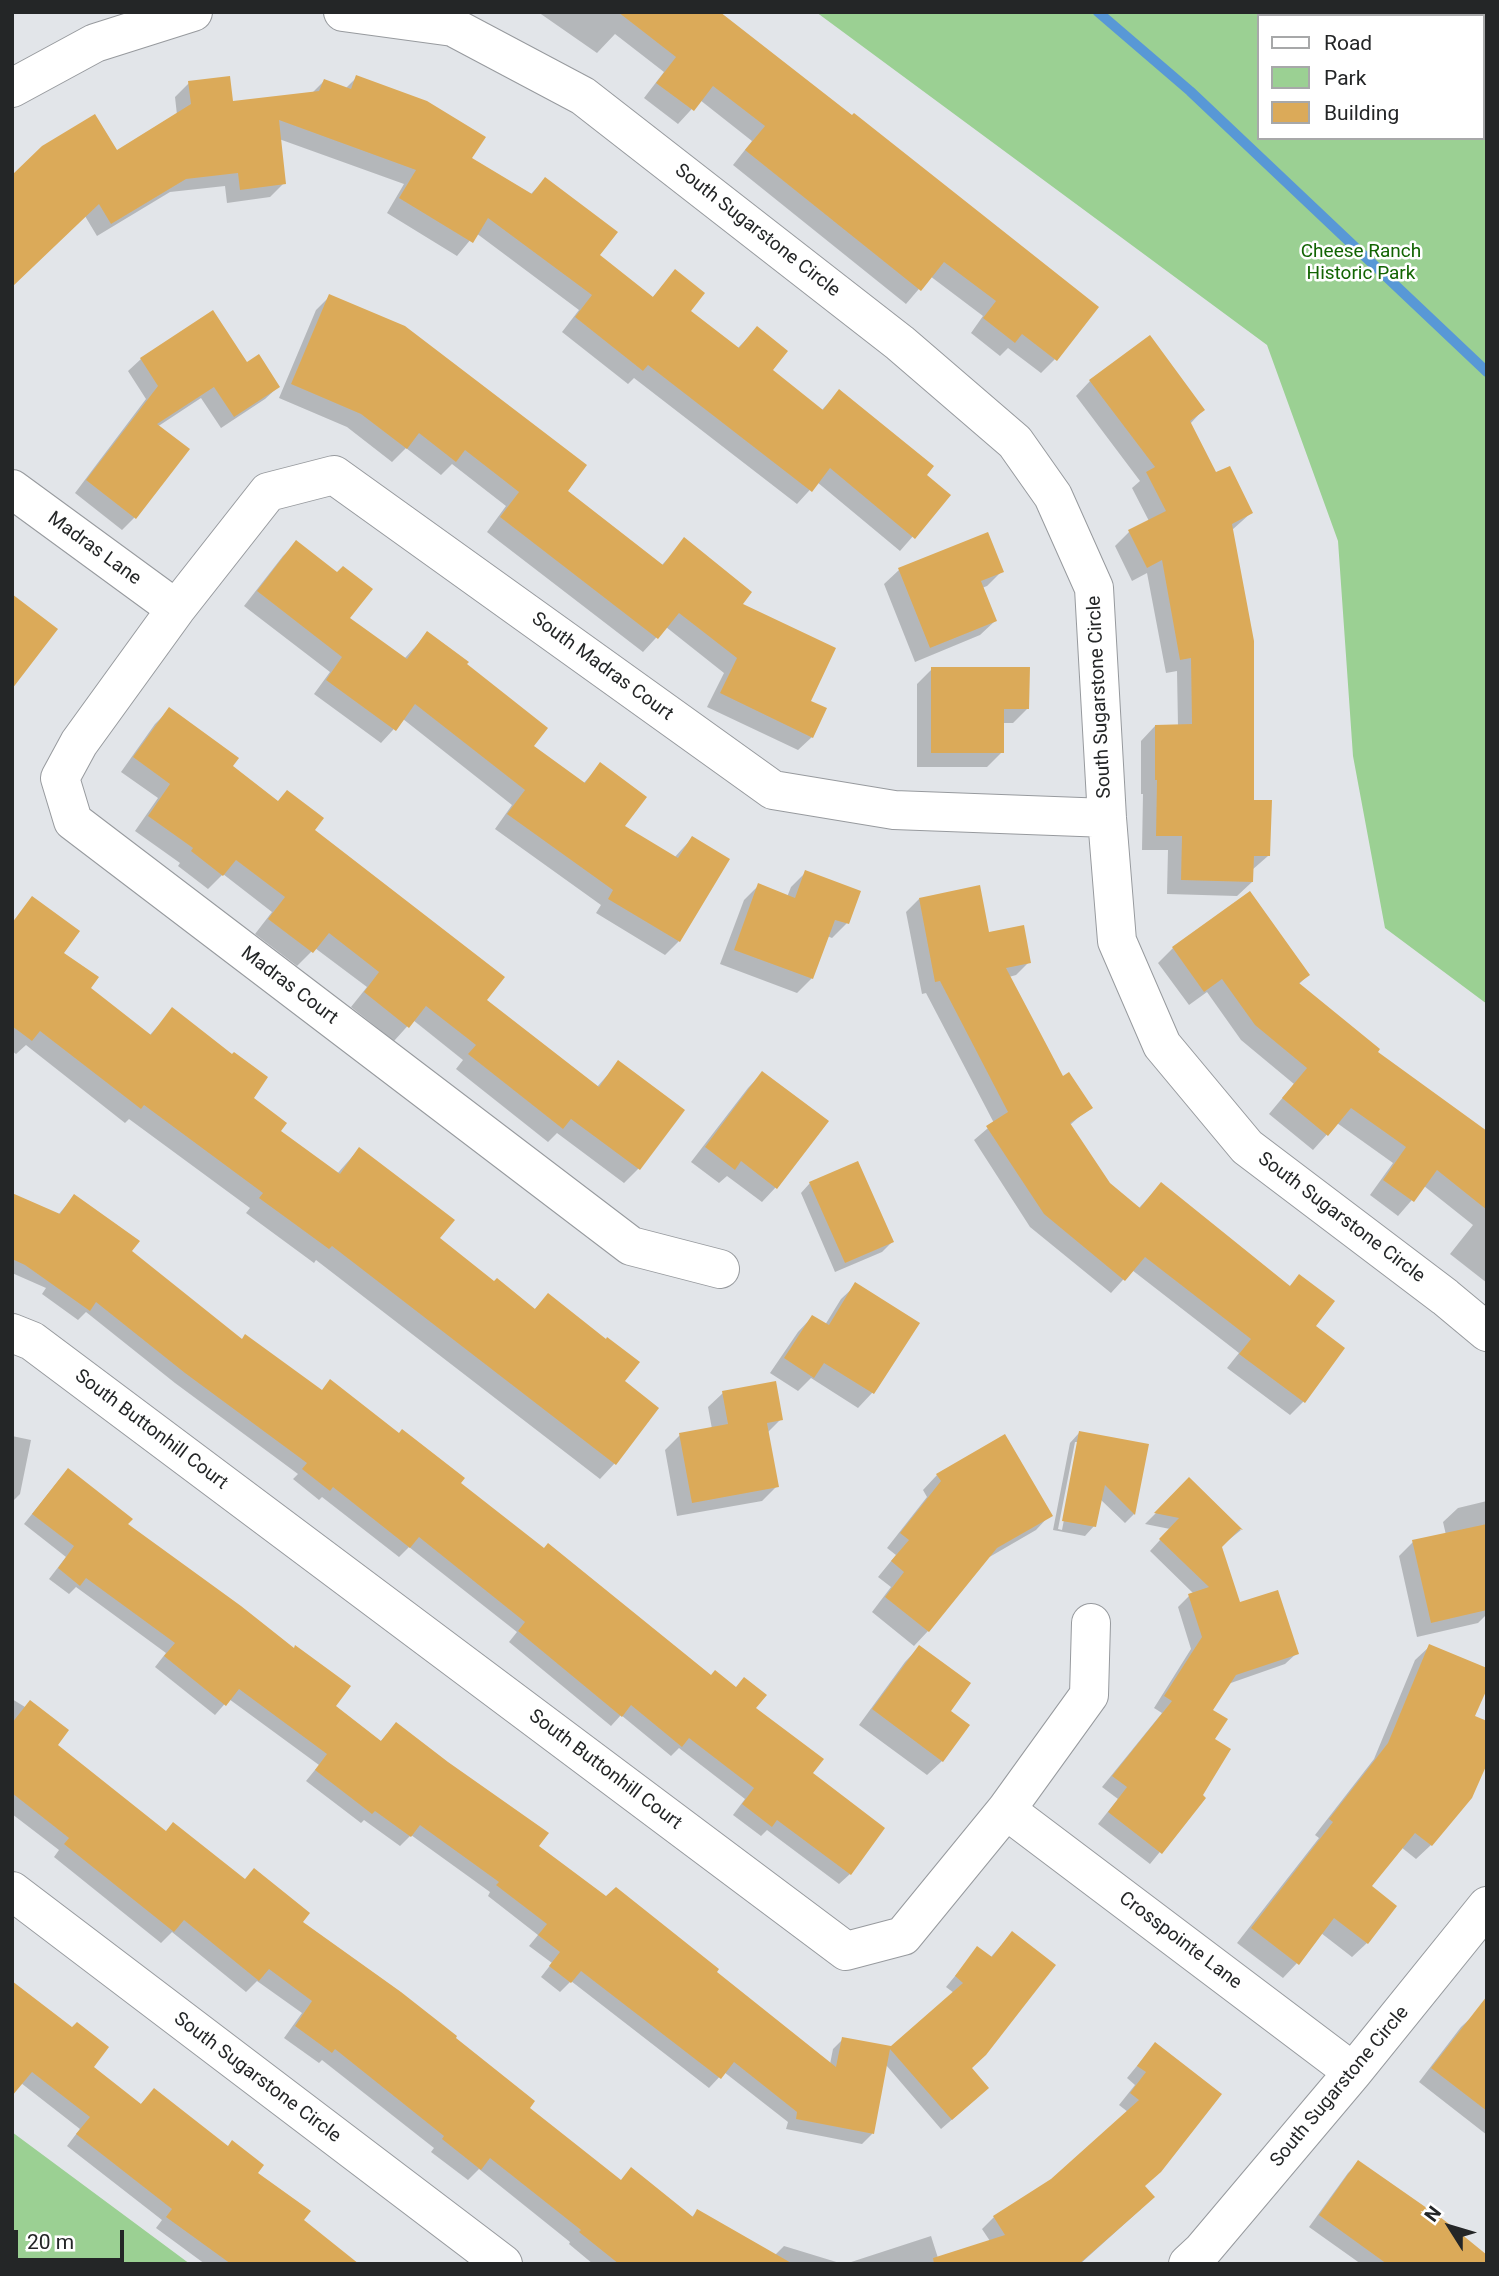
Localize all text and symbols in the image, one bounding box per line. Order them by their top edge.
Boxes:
legend [1258,14,1485,140]
text: Road [1324,31,1372,55]
text: Park [1324,66,1366,90]
text: Building [1324,101,1399,125]
street label: South Sugarstone Circle [670,160,844,302]
park label: Cheese Ranch Historic Park [1301,241,1421,285]
street label: Madras Lane [43,508,145,590]
street label: South Sugarstone Circle [1083,595,1117,799]
street label: South Madras Court [527,608,677,726]
street label: Madras Court [236,942,342,1030]
street label: South Sugarstone Circle [1253,1148,1429,1288]
street label: South Buttonhill Court [70,1365,232,1495]
street label: South Buttonhill Court [524,1705,686,1835]
street label: Crosspointe Lane [1114,1887,1246,1995]
street label: South Sugarstone Circle [1266,2002,1414,2172]
street label: South Sugarstone Circle [169,2008,345,2148]
north arrow [1415,2192,1485,2262]
text: N [1420,2202,1446,2226]
scale bar [18,2216,128,2260]
text: 20 m [27,2230,74,2254]

